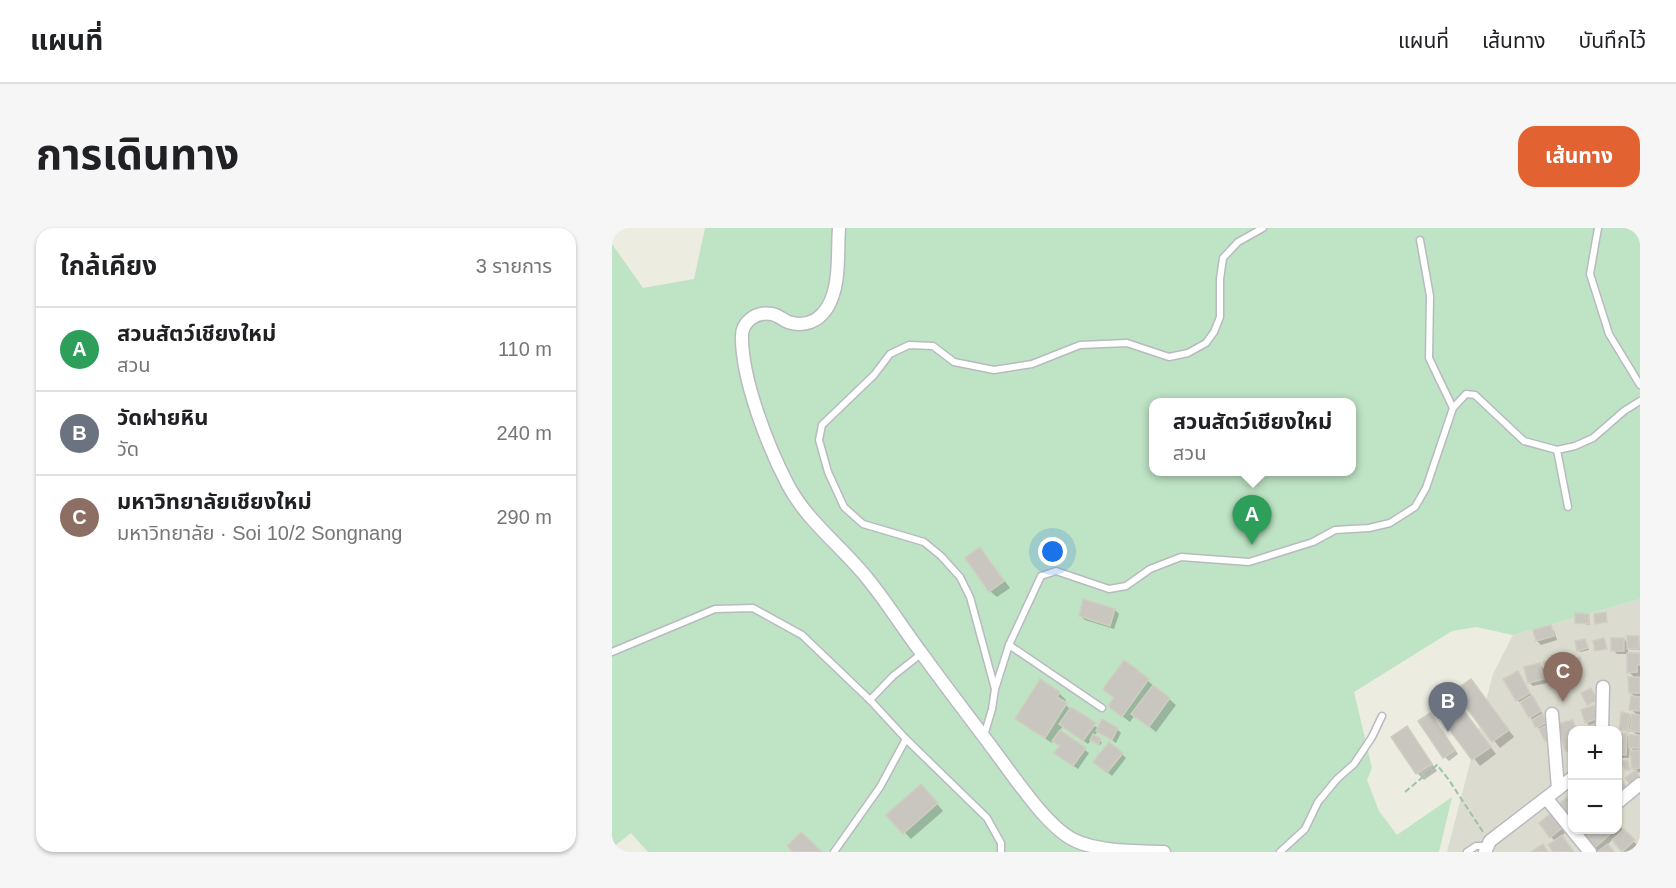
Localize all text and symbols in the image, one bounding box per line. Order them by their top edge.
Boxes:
text: แผนที่ [30,25,103,56]
text: แผนที่ [1398,29,1449,52]
text: เส้นทาง [1482,29,1546,52]
text: บันทึกไว้ [1579,29,1646,52]
button: เส้นทาง [1518,126,1640,187]
text: การเดินทาง [36,131,239,178]
text: ใกล้เคียง [60,251,157,281]
text: 3 รายการ [476,255,552,277]
text: สวนสัตว์เชียงใหม่ [117,321,276,346]
text: A [72,338,87,360]
text: 110 m [498,338,552,360]
text: สวน [117,354,151,376]
popup [1149,398,1356,476]
text: วัดฝายหิน [117,405,208,430]
text: สวนสัตว์เชียงใหม่ [1173,409,1332,434]
text: B [72,422,87,444]
text: 240 m [496,422,552,444]
text: วัด [117,438,139,460]
text: สวน [1173,442,1206,464]
text: มหาวิทยาลัยเชียงใหม่ [117,489,312,514]
pin: A [1232,496,1272,545]
text: C [72,506,87,528]
text: 290 m [496,506,552,528]
text: มหาวิทยาลัย · Soi 10/2 Songnang [117,522,402,544]
your location [1038,537,1067,566]
pin: C [1544,652,1582,702]
pin: B [1428,682,1468,732]
map controls [1568,726,1622,834]
button: + [1568,726,1622,780]
button: − [1568,780,1622,834]

